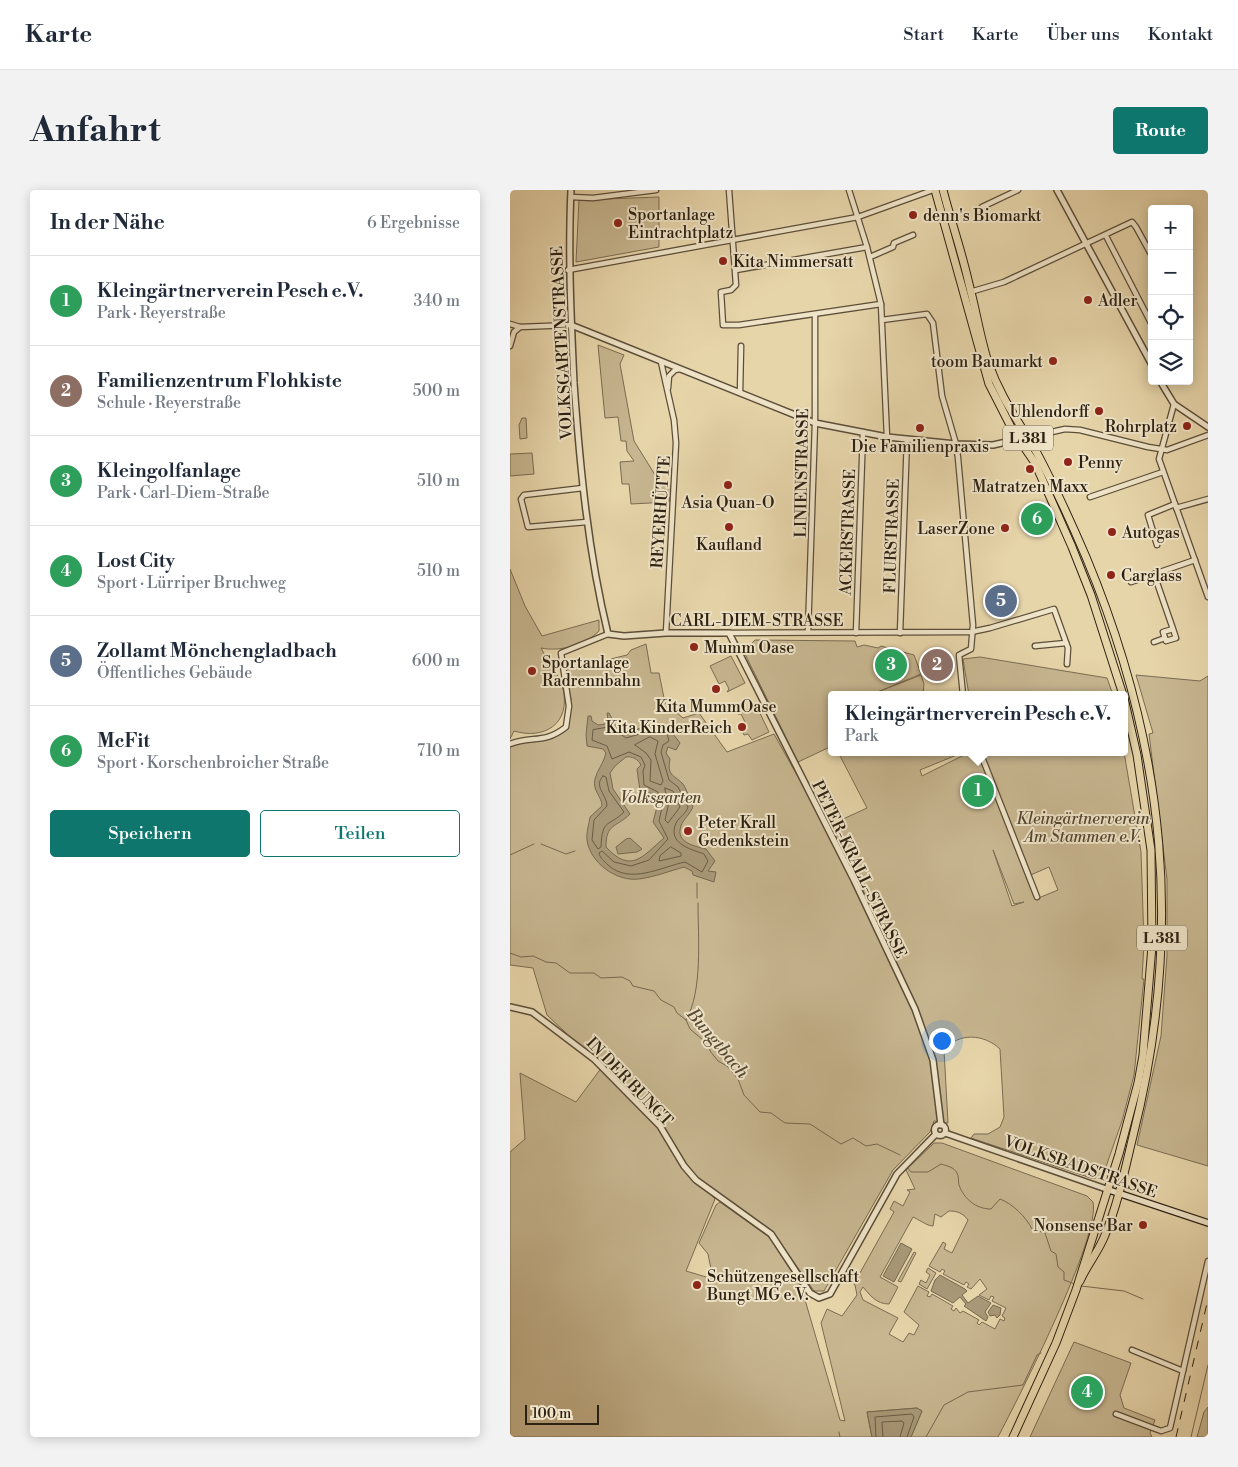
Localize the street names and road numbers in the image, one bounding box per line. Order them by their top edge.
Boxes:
street label: VOLKSGARTENSTRASSE [547,246,577,441]
street label: LINIENSTRASSE [791,408,813,538]
road number: L 381 [1003,426,1053,450]
street label: REYERHÜTTE [645,455,675,569]
street label: ACKERSTRASSE [836,468,860,597]
street label: FLURSTRASSE [880,478,904,594]
street label: CARL-DIEM-STRASSE [670,611,844,631]
street label: PETER-KRALL-STRASSE [807,777,911,962]
road number: L 381 [1137,926,1187,950]
street label: IN DER BUNGT [582,1033,677,1130]
street label: VOLKSBADSTRASSE [1000,1131,1160,1203]

